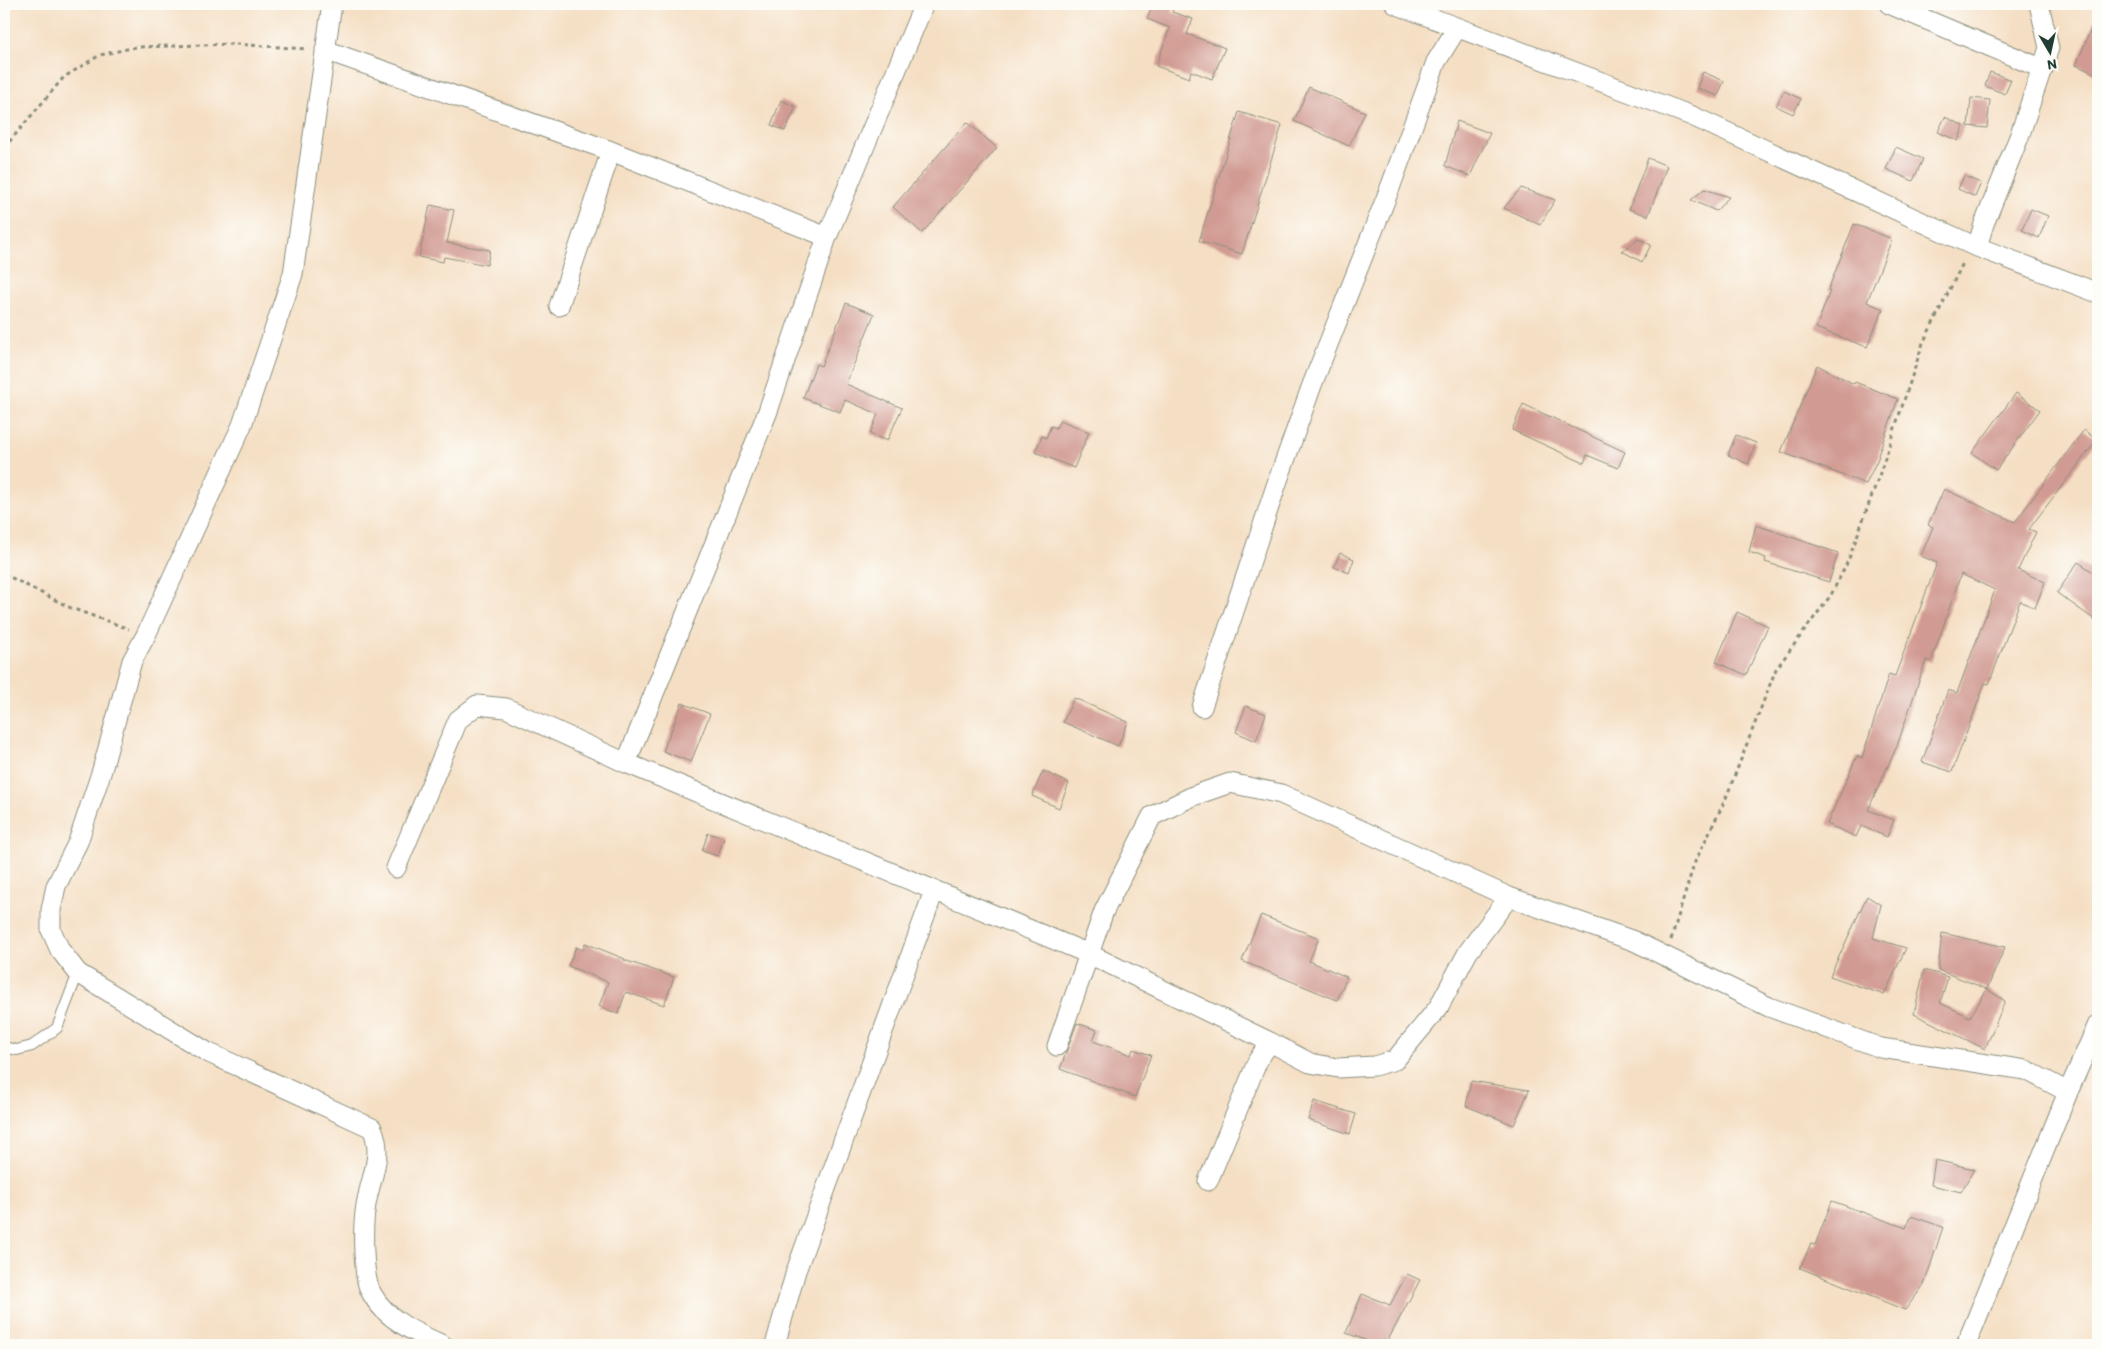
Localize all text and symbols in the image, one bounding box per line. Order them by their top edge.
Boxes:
north arrow [2024,28,2074,78]
text: N [2046,55,2058,73]

